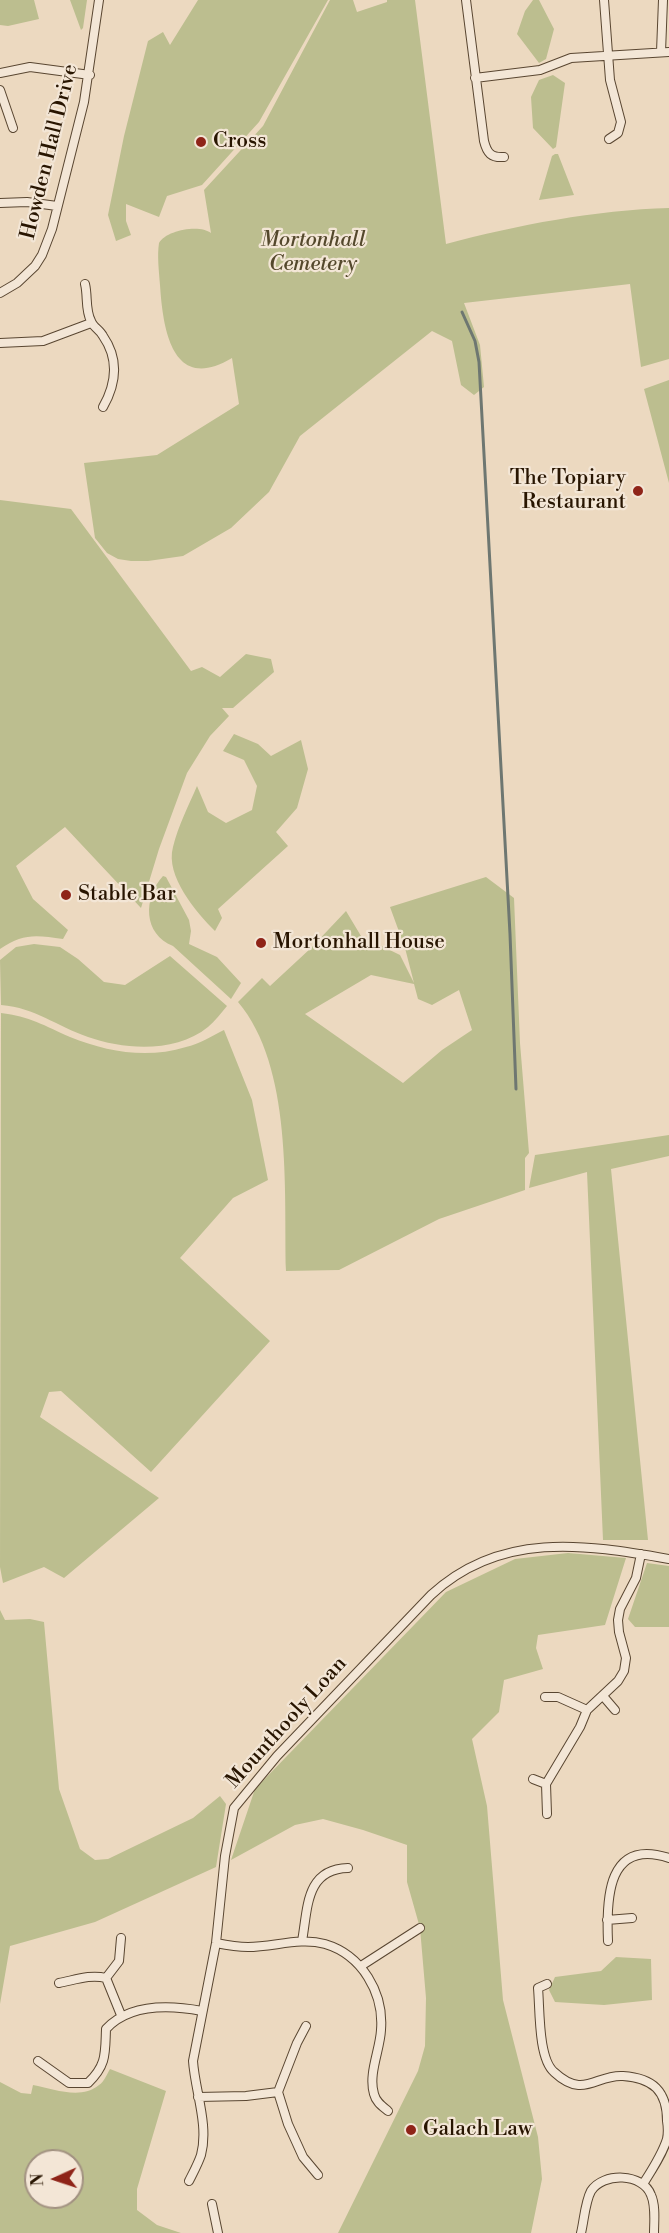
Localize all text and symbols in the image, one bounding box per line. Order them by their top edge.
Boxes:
street label: Howden Hall Drive [16,62,84,242]
place label: Cross [213,129,266,155]
marker: Cross [194,135,208,149]
park label: Mortonhall Cemetery [261,228,365,278]
place label: The Topiary Restaurant [510,466,626,516]
marker: The Topiary Restaurant [631,484,645,498]
place label: Stable Bar [78,882,176,908]
marker: Stable Bar [59,888,73,902]
place label: Mortonhall House [273,930,445,956]
marker: Mortonhall House [254,936,268,950]
street label: Mounthooly Loan [221,1652,353,1794]
place label: Galach Law [423,2117,532,2143]
marker: Galach Law [404,2123,418,2137]
north arrow [24,2149,84,2209]
text: N [28,2173,48,2187]

